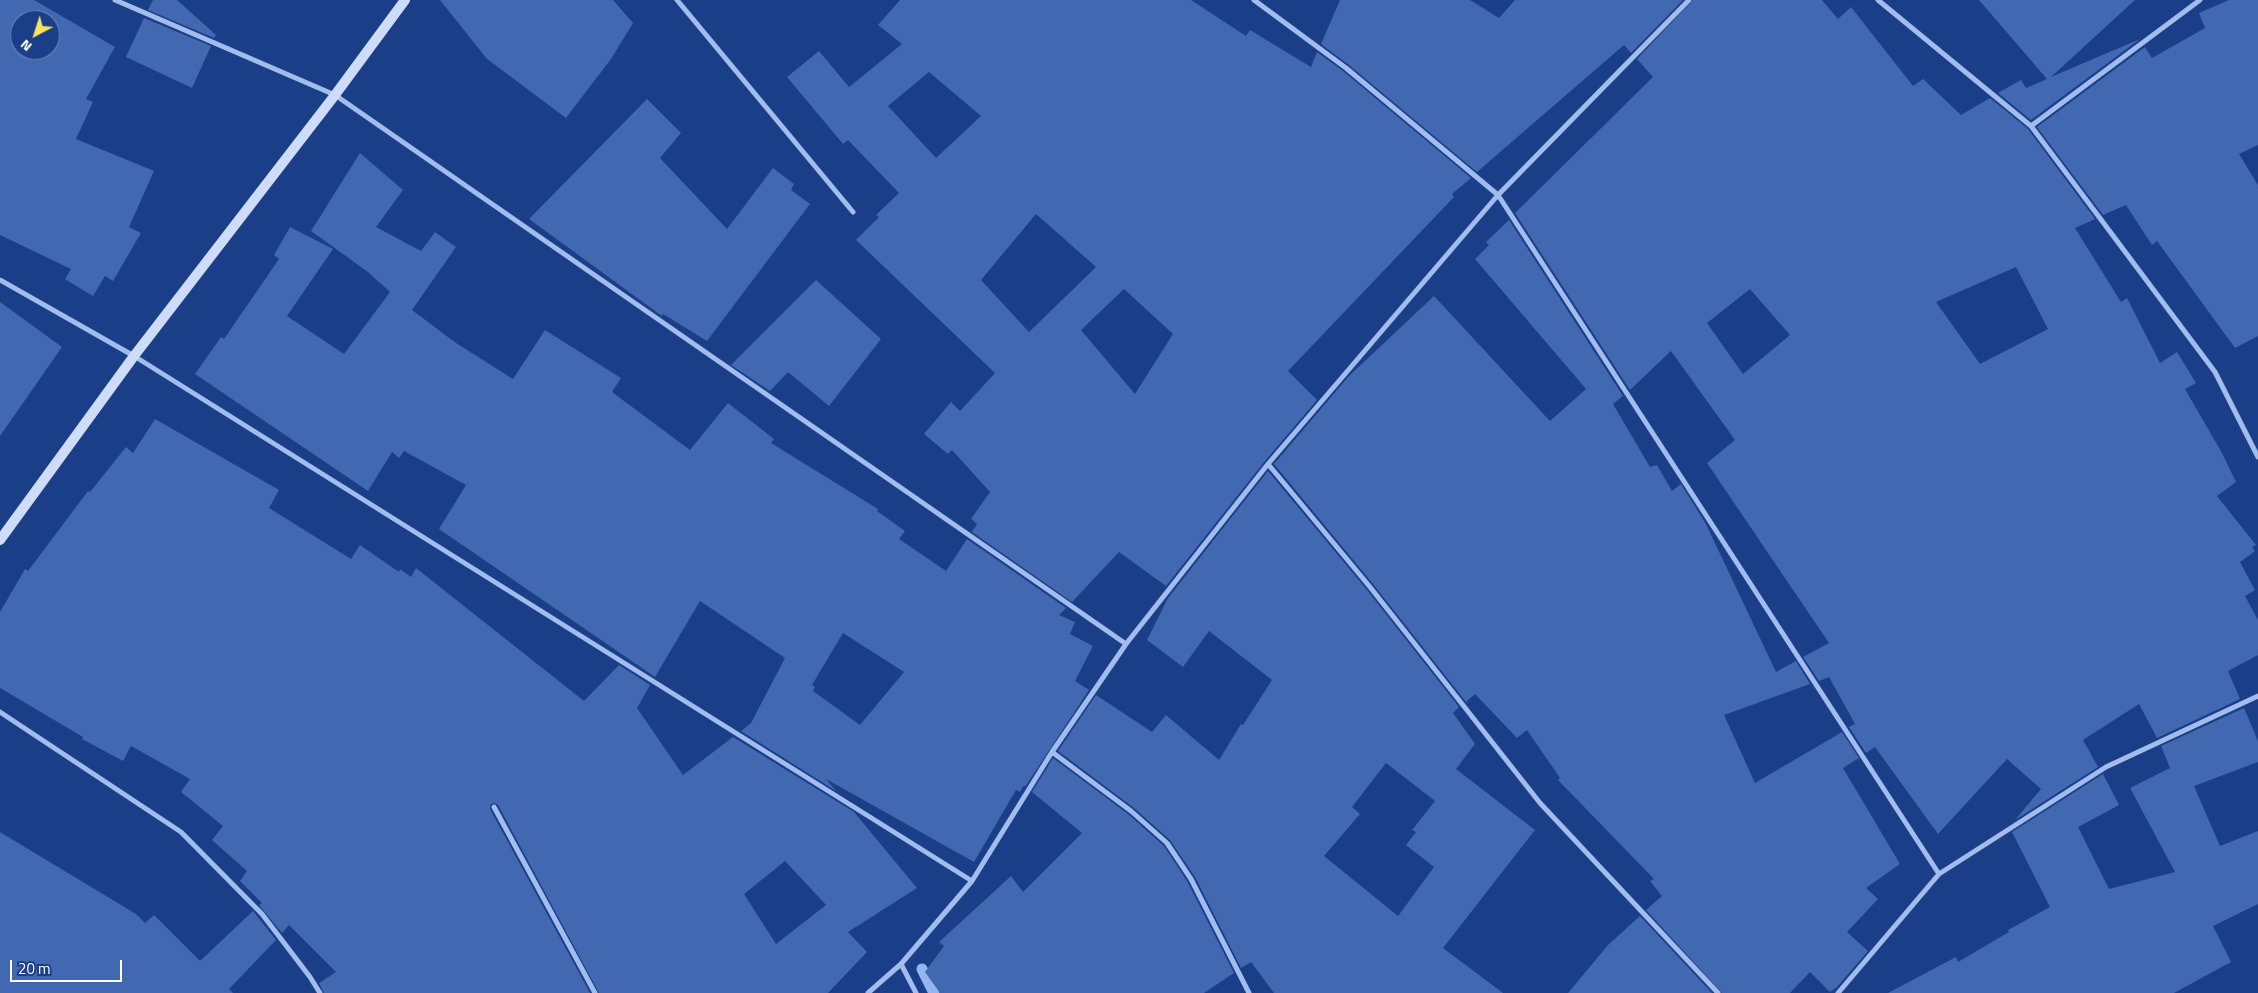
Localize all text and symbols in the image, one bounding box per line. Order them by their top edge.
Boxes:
north arrow [10,10,60,60]
text: N [15,35,36,57]
scale bar [12,950,125,982]
text: 20 m [18,957,51,980]

